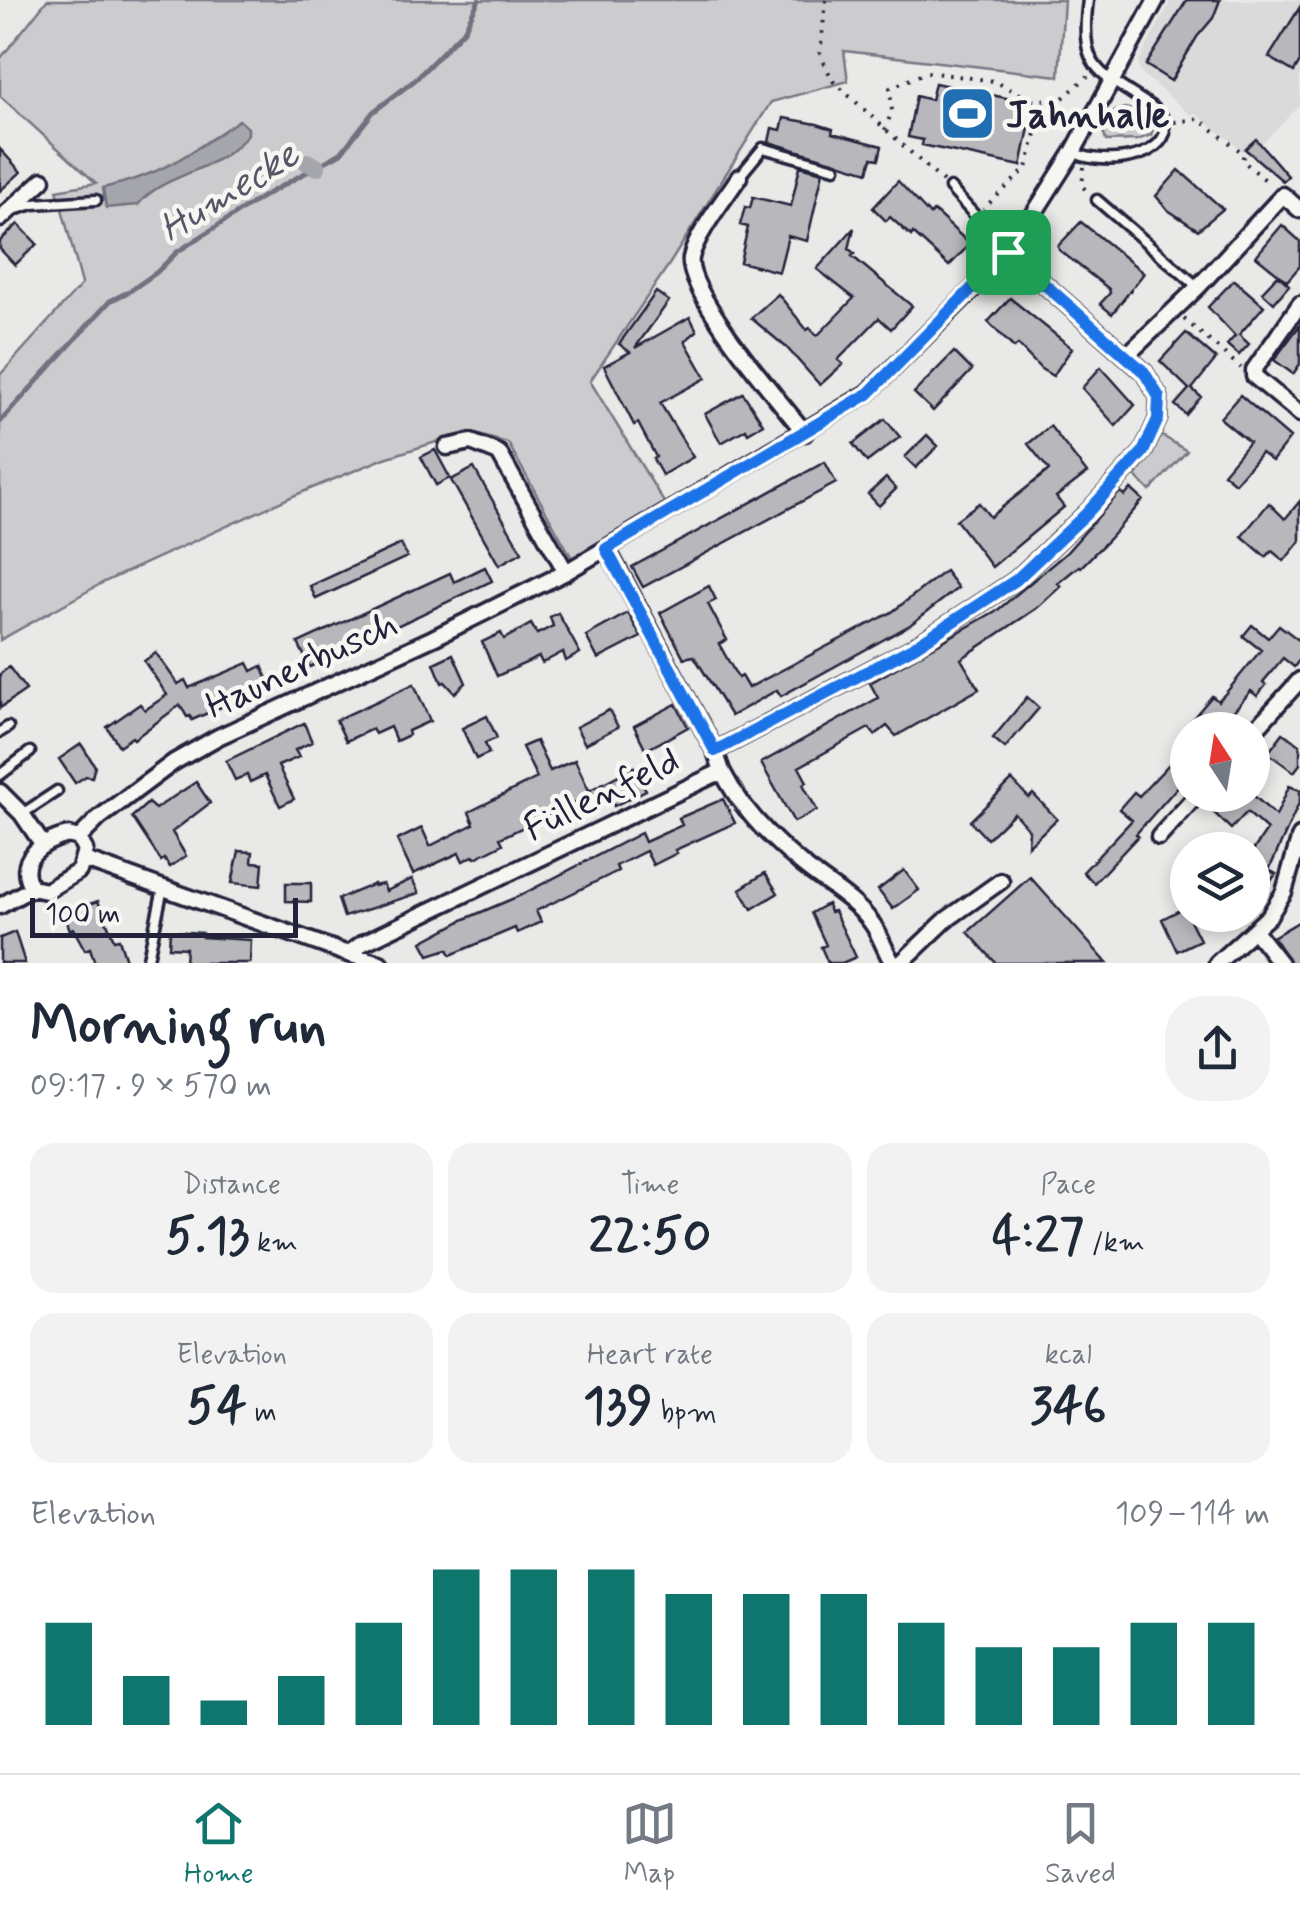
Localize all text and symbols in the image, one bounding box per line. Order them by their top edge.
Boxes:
sports icon: Jahnhalle [937,84,997,144]
place label: Jahnhalle [1006,92,1170,141]
water label: Humecke [150,129,310,256]
pin [966,210,1051,295]
icon: arrive [981,225,1036,280]
street label: Haunerbusch [198,600,406,732]
north arrow [1170,712,1270,812]
map controls [1170,712,1270,932]
street label: Füllenfeld [516,737,688,854]
button: layers [1170,832,1270,932]
scale bar [30,893,298,938]
text: 100 m [45,897,120,934]
text: Morning run [30,991,327,1063]
button: share [1165,996,1270,1101]
text: 09:17 · 9 × 570 m [30,1065,272,1107]
text: Distance [182,1167,281,1204]
text: Time [621,1167,679,1204]
text: Pace [1040,1167,1096,1204]
text: 5.13 [166,1204,249,1270]
text: 22:50 [589,1204,711,1270]
text: 4:27 [992,1204,1084,1270]
text: km [249,1225,298,1262]
text: /km [1084,1225,1145,1262]
text: Elevation [177,1337,287,1374]
text: Heart rate [587,1337,713,1374]
text: kcal [1045,1337,1092,1374]
text: 54 [187,1374,247,1440]
text: 139 [583,1374,653,1440]
text: 346 [1030,1374,1107,1440]
text: m [247,1395,277,1432]
text: bpm [653,1395,717,1432]
text: Elevation [30,1493,156,1535]
text: 109–114 m [1115,1493,1270,1535]
tab: Home [184,1796,254,1893]
tab: Map [622,1796,677,1893]
tab: Saved [1045,1796,1116,1893]

